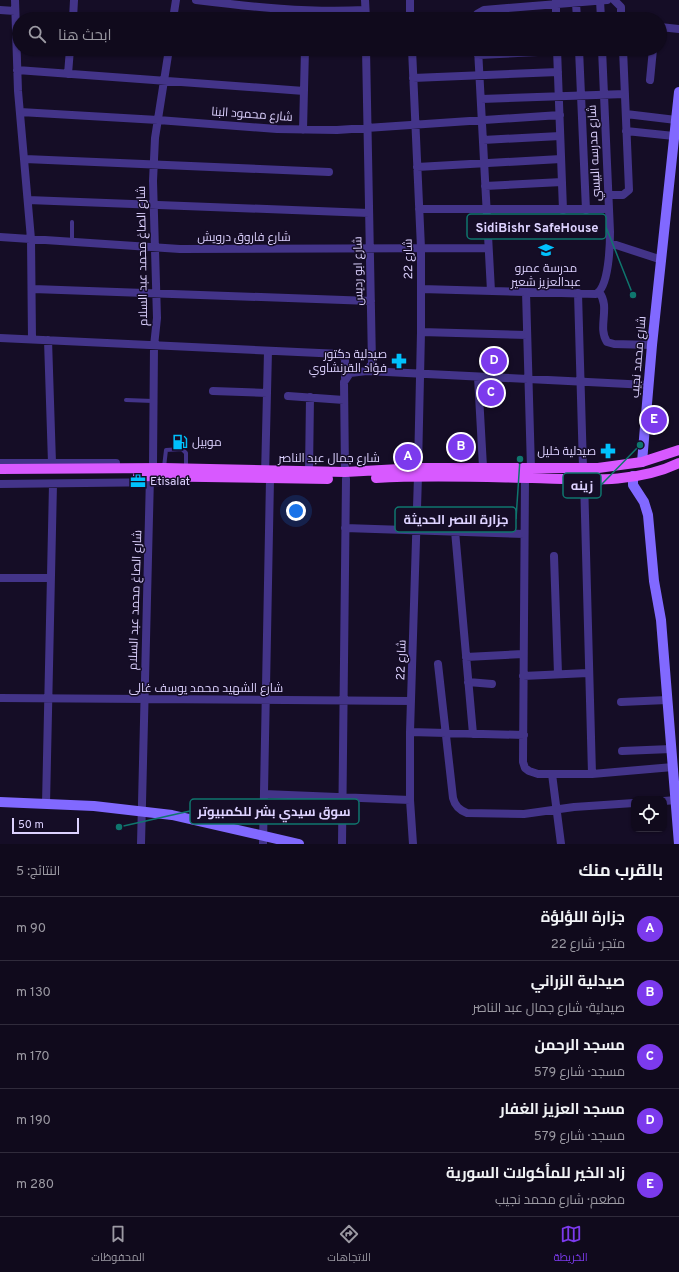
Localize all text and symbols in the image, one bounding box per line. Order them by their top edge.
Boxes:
search box [12,12,667,56]
icon: search [26,23,48,45]
text: ابحث هنا [58,27,112,46]
street label: شارع محمود البنا [211,104,293,126]
street label: شارع مدرسه البيسي [584,104,607,201]
street label: شارع الصاغ محمد عبد السلام [134,186,152,326]
callout: SidiBishr SafeHouse [467,214,606,239]
text: SidiBishr SafeHouse [475,221,599,237]
street label: شارع فاروق درويش [197,230,291,246]
street label: شارع ابو رديس [350,236,368,306]
street label: شارع 22 [401,238,417,280]
school or university icon: مدرسة عمرو عبدالعزيز شعير [537,241,555,259]
place label: مدرسة عمرو عبدالعزيز شعير [510,261,581,291]
street label: شارع محمد نجيب [627,315,651,399]
pin: D [481,346,507,376]
place label: صيدلية دكتور فؤاد القرنشاوي [309,347,387,378]
pharmacy icon: صيدلية دكتور فؤاد القرنشاوي [390,352,408,370]
pin: C [478,378,504,408]
pin: E [641,405,667,435]
pin: B [448,432,474,462]
fuel station icon: موبيل [171,433,189,451]
place label: موبيل [192,435,222,451]
pin: A [395,442,421,472]
pharmacy icon: صيدلية خليل [599,442,617,460]
place label: صيدلية خليل [537,444,596,460]
street label: شارع جمال عبد الناصر [277,451,380,467]
office icon: Etisalat [129,472,147,490]
callout: زينه [563,473,601,498]
place label: Etisalat [150,474,190,490]
text: زينه [571,479,593,495]
your location [286,501,306,521]
callout: جزارة النصر الحديثة [395,507,516,532]
text: جزارة النصر الحديثة [403,512,509,529]
street label: شارع الصاغ محمد عبد السلام [126,530,146,670]
street label: شارع 22 [393,639,411,681]
street label: شارع الشهيد محمد يوسف غالى [129,681,283,697]
map controls [631,796,667,832]
button: locate [631,796,667,832]
callout: سوق سيدي بشر للكمبيوتر [190,799,359,824]
text: سوق سيدي بشر للكمبيوتر [197,804,350,823]
scale bar [12,816,79,835]
text: 50 m [18,818,44,832]
text: بالقرب منك [579,861,663,883]
text: النتائج: 5 [16,864,60,880]
text: جزارة اللؤلؤة [541,909,625,928]
text: 90 m [16,921,46,937]
text: A [645,921,655,937]
text: متجر · شارع 22 [551,937,625,953]
text: صيدلية الزراني [531,973,625,992]
text: 130 m [16,985,51,1001]
text: B [646,985,655,1001]
text: صيدلية · شارع جمال عبد الناصر [472,1001,625,1017]
text: مسجد الرحمن [535,1037,625,1056]
text: 170 m [16,1049,50,1065]
text: C [646,1049,654,1065]
text: مسجد · شارع 579 [534,1065,625,1081]
text: مسجد العزيز الغفار [500,1101,625,1120]
text: 190 m [16,1113,51,1129]
text: D [645,1113,655,1129]
text: مسجد · شارع 579 [534,1129,625,1145]
text: زاد الخير للمأكولات السورية [446,1165,625,1184]
text: 280 m [16,1177,54,1193]
text: E [646,1177,654,1193]
text: مطعم · شارع محمد نجيب [495,1193,625,1209]
tab: المحفوظات [91,1223,145,1267]
tab: الاتجاهات [327,1223,371,1267]
tab: الخريطة [553,1223,588,1267]

